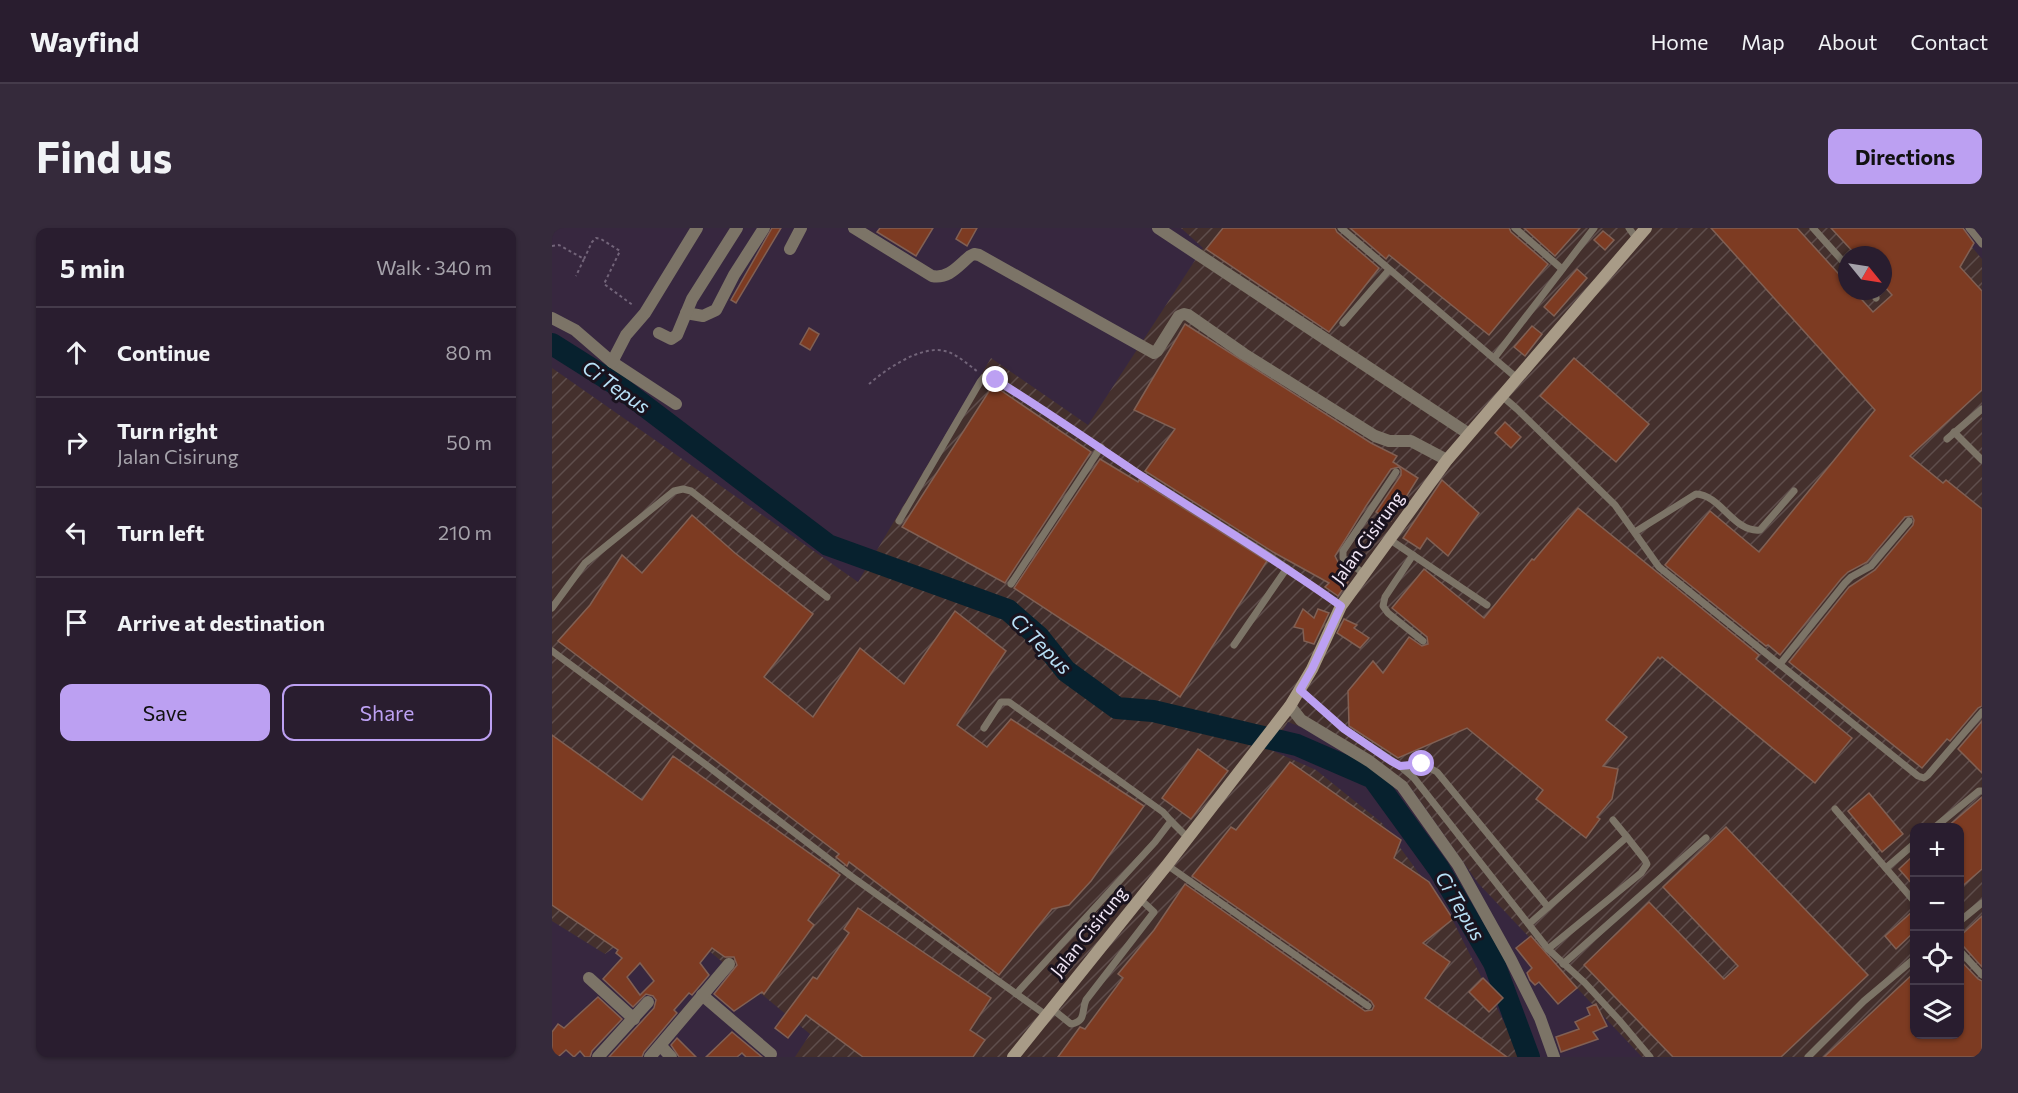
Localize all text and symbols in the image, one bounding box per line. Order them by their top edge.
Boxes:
text: Wayfind [30,24,139,58]
text: Home [1651,29,1708,54]
text: Map [1741,29,1785,54]
text: About [1818,29,1877,54]
text: Contact [1910,29,1988,54]
button: Directions [1828,129,1982,184]
text: Find us [36,130,172,182]
north arrow [1838,246,1892,300]
text: 5 min [60,252,125,283]
text: Walk · 340 m [376,255,492,279]
icon: ahead [60,336,93,369]
text: Continue [117,339,210,366]
text: 80 m [446,340,492,364]
water label: Ci Tepus [578,354,655,418]
route end [982,366,1008,392]
text: Turn right [117,417,218,444]
icon: right [60,426,93,459]
text: 50 m [446,430,492,454]
text: Jalan Cisirung [117,444,239,468]
street label: Jalan Cisirung [1326,486,1408,588]
icon: left [60,516,93,549]
text: Turn left [117,519,204,546]
text: 210 m [438,520,492,544]
icon: arrive [60,606,93,639]
water label: Ci Tepus [1006,608,1077,679]
text: Arrive at destination [117,609,325,636]
button: Save [60,684,270,741]
button: Share [282,684,492,741]
route start [1408,750,1434,776]
map controls [1910,823,1964,1039]
button: + [1910,823,1964,877]
water label: Ci Tepus [1431,866,1491,944]
button: − [1910,877,1964,931]
street label: Jalan Cisirung [1045,882,1131,981]
button: locate [1910,931,1964,985]
button: layers [1910,985,1964,1039]

